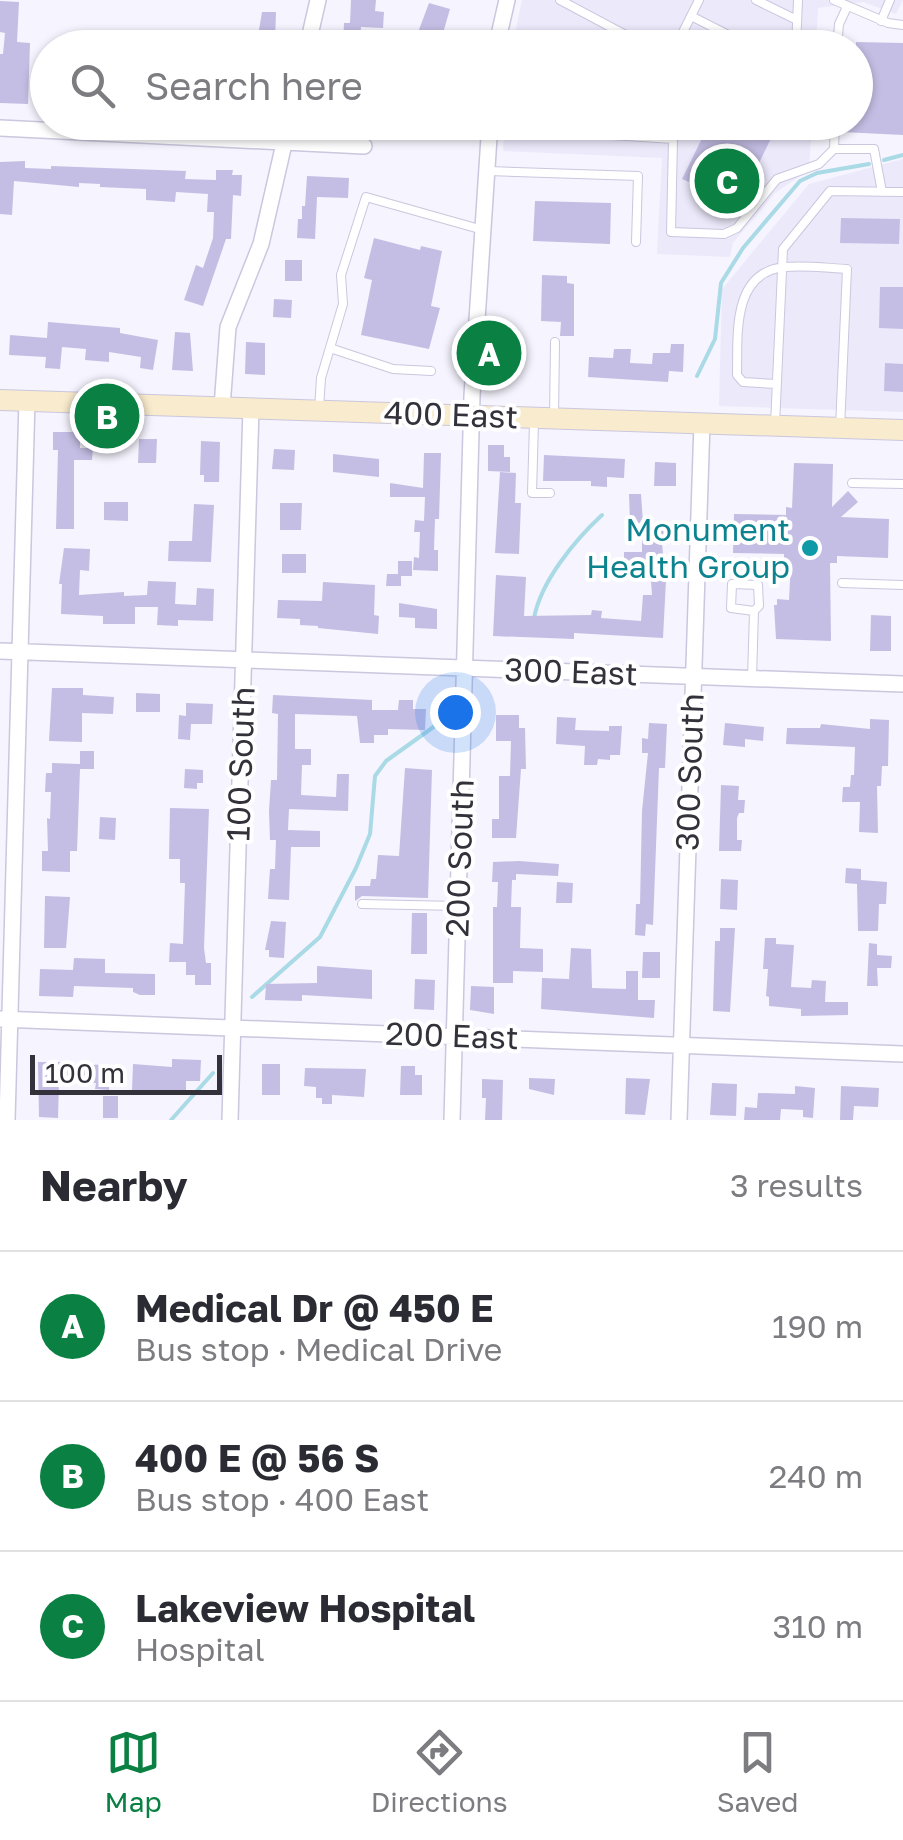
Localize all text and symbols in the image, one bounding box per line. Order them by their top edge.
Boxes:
search box [30,30,873,140]
icon: search [65,58,120,113]
text: Search here [145,63,363,108]
pin: C [694,144,760,218]
pin: A [456,316,522,390]
pin: B [74,378,140,454]
street label: 400 East [383,393,519,435]
place label: Monument Health Group [586,510,790,585]
marker: Monument Health Group [799,537,821,559]
street label: 300 East [504,650,638,692]
street label: 100 South [218,686,262,842]
your location [430,687,481,738]
street label: 300 South [667,692,711,852]
street label: 200 South [437,778,481,937]
street label: 200 East [385,1014,519,1056]
scale bar [30,1050,222,1094]
text: 100 m [45,1056,125,1089]
text: Nearby [40,1160,188,1210]
text: 3 results [730,1166,863,1204]
text: Medical Dr @ 450 E [135,1285,494,1330]
text: A [61,1307,84,1345]
text: 190 m [772,1307,863,1345]
text: Bus stop · Medical Drive [135,1330,502,1368]
text: 400 E @ 56 S [135,1435,380,1480]
text: B [61,1457,84,1495]
text: 240 m [769,1457,863,1495]
text: Bus stop · 400 East [135,1480,429,1518]
text: Lakeview Hospital [135,1585,475,1630]
text: C [61,1607,84,1645]
text: 310 m [773,1607,863,1645]
text: Hospital [135,1630,265,1668]
tab: Map [105,1725,162,1818]
tab: Directions [371,1725,508,1818]
tab: Saved [717,1725,798,1818]

